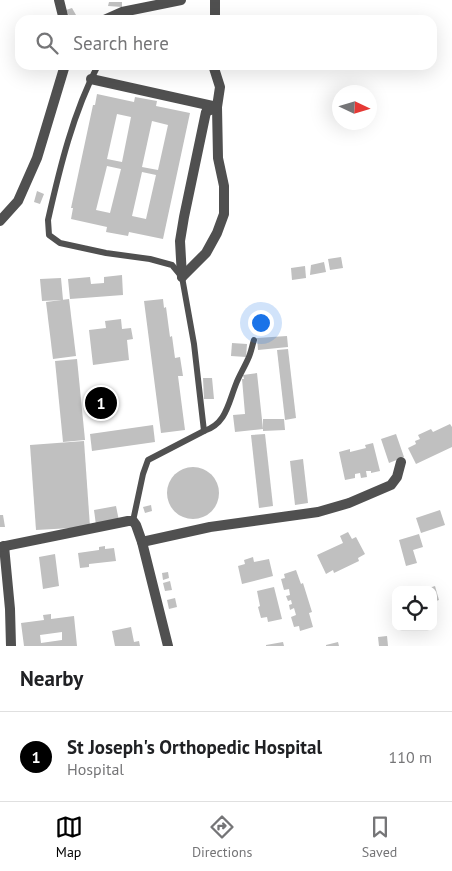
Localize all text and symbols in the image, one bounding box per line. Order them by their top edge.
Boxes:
search box [15,15,437,70]
icon: search [33,29,61,57]
text: Search here [73,31,169,55]
north arrow [332,85,377,130]
your location [248,310,274,336]
pin: 1 [85,384,117,422]
map controls [392,586,437,631]
button: locate [392,586,437,631]
text: Nearby [20,665,83,692]
text: St Joseph's Orthopedic Hospital [67,735,322,759]
text: 1 [31,747,41,767]
text: 110 m [389,747,432,767]
text: Hospital [67,759,124,779]
tab: Map [55,813,83,861]
tab: Directions [192,813,252,861]
tab: Saved [362,813,397,861]

